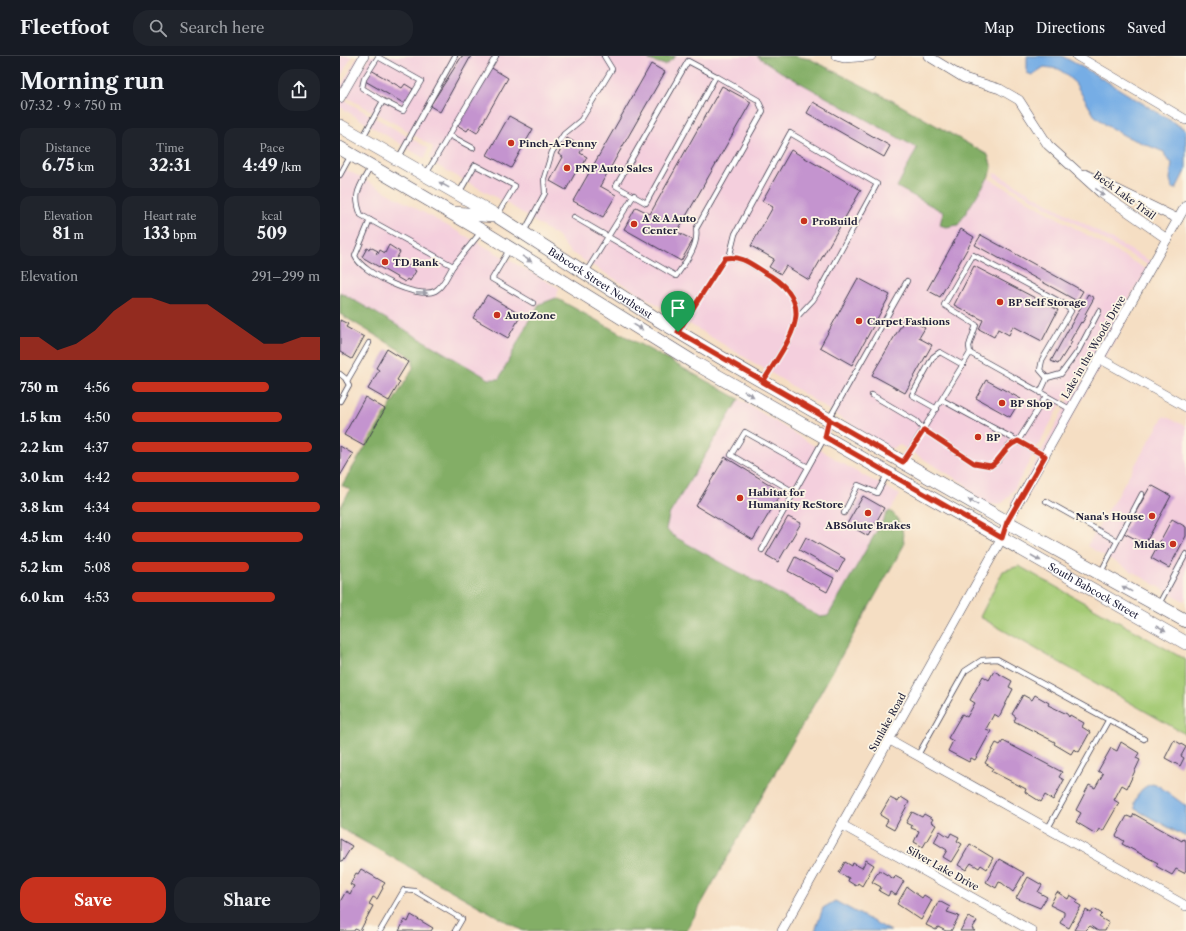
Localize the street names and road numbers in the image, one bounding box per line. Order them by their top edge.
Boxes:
street label: Beck Lake Trail [1091,169,1158,222]
street label: Babcock Street Northeast [546,245,655,322]
street label: Lake in the Woods Drive [1059,293,1128,401]
street label: South Babcock Street [1046,560,1142,622]
street label: Sunlake Road [866,691,909,754]
street label: Silver Lake Drive [904,843,982,894]

